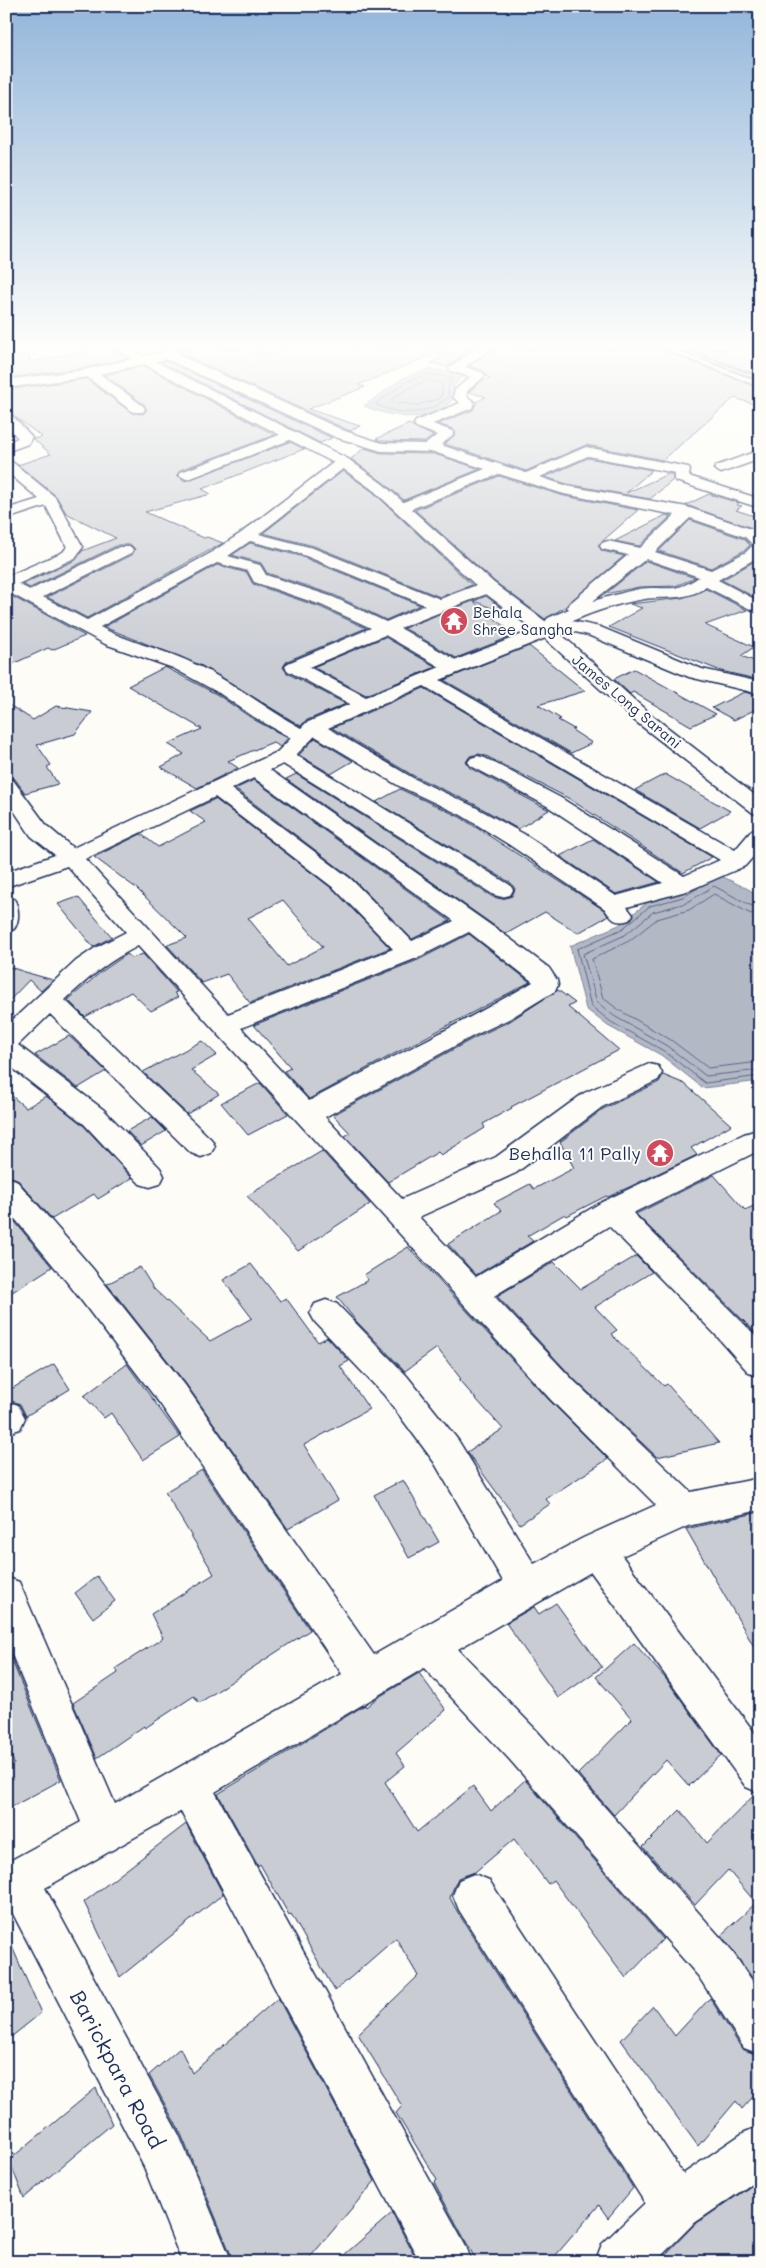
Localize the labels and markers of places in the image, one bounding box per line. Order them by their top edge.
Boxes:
place label: Behala Shree Sangha [473,602,573,639]
temple icon: Behala Shree Sangha [439,606,469,636]
temple icon: Behalla 11 Pally [645,1138,675,1168]
place label: Behalla 11 Pally [509,1141,641,1165]

